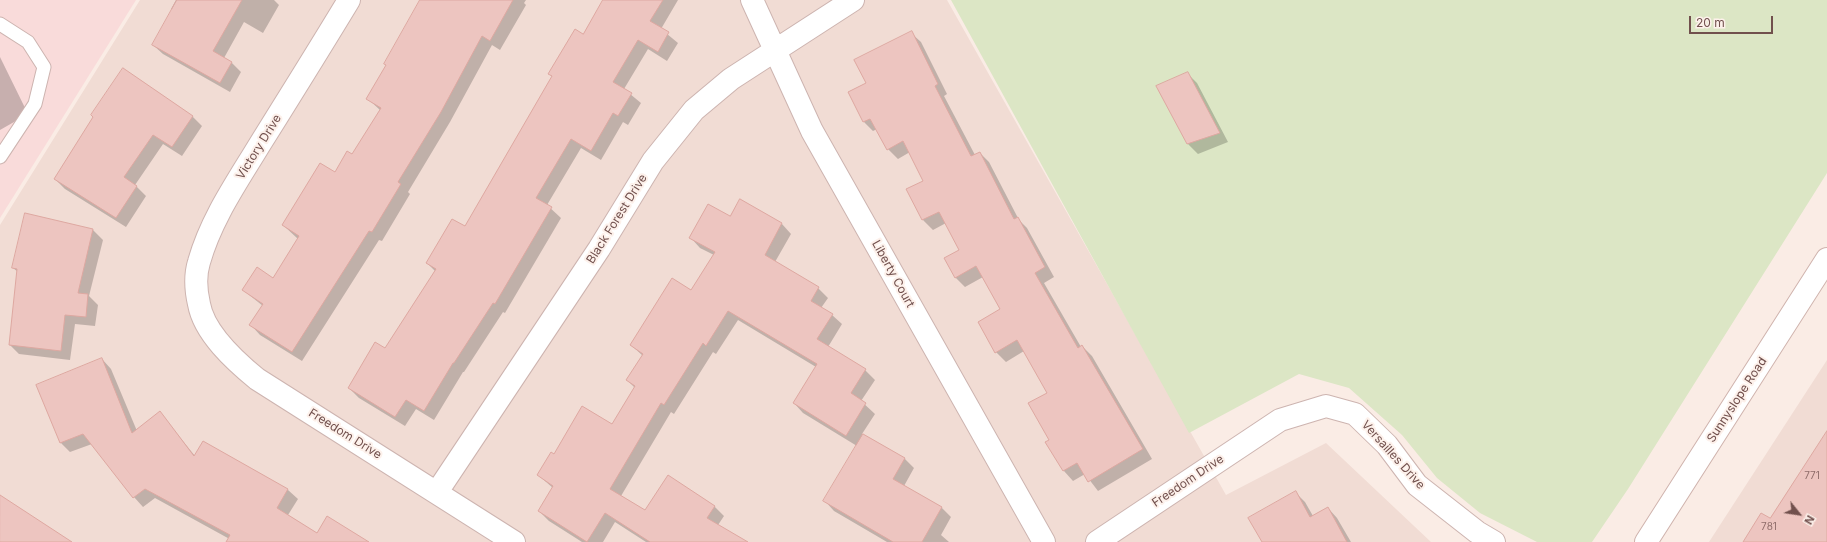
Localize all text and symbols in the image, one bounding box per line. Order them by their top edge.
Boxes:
scale bar [1691,8,1775,34]
text: 20 m [1696,15,1725,30]
street label: Victory Drive [233,112,285,182]
street label: Black Forest Drive [584,172,650,266]
street label: Liberty Court [869,238,917,310]
street label: Sunnyslope Road [1704,355,1770,445]
street label: Freedom Drive [306,406,384,462]
street label: Versailles Drive [1358,418,1428,492]
street label: Freedom Drive [1149,452,1227,510]
house number: 771 [1804,470,1820,482]
north arrow [1779,494,1819,534]
text: N [1801,513,1818,527]
house number: 781 [1761,521,1777,533]

